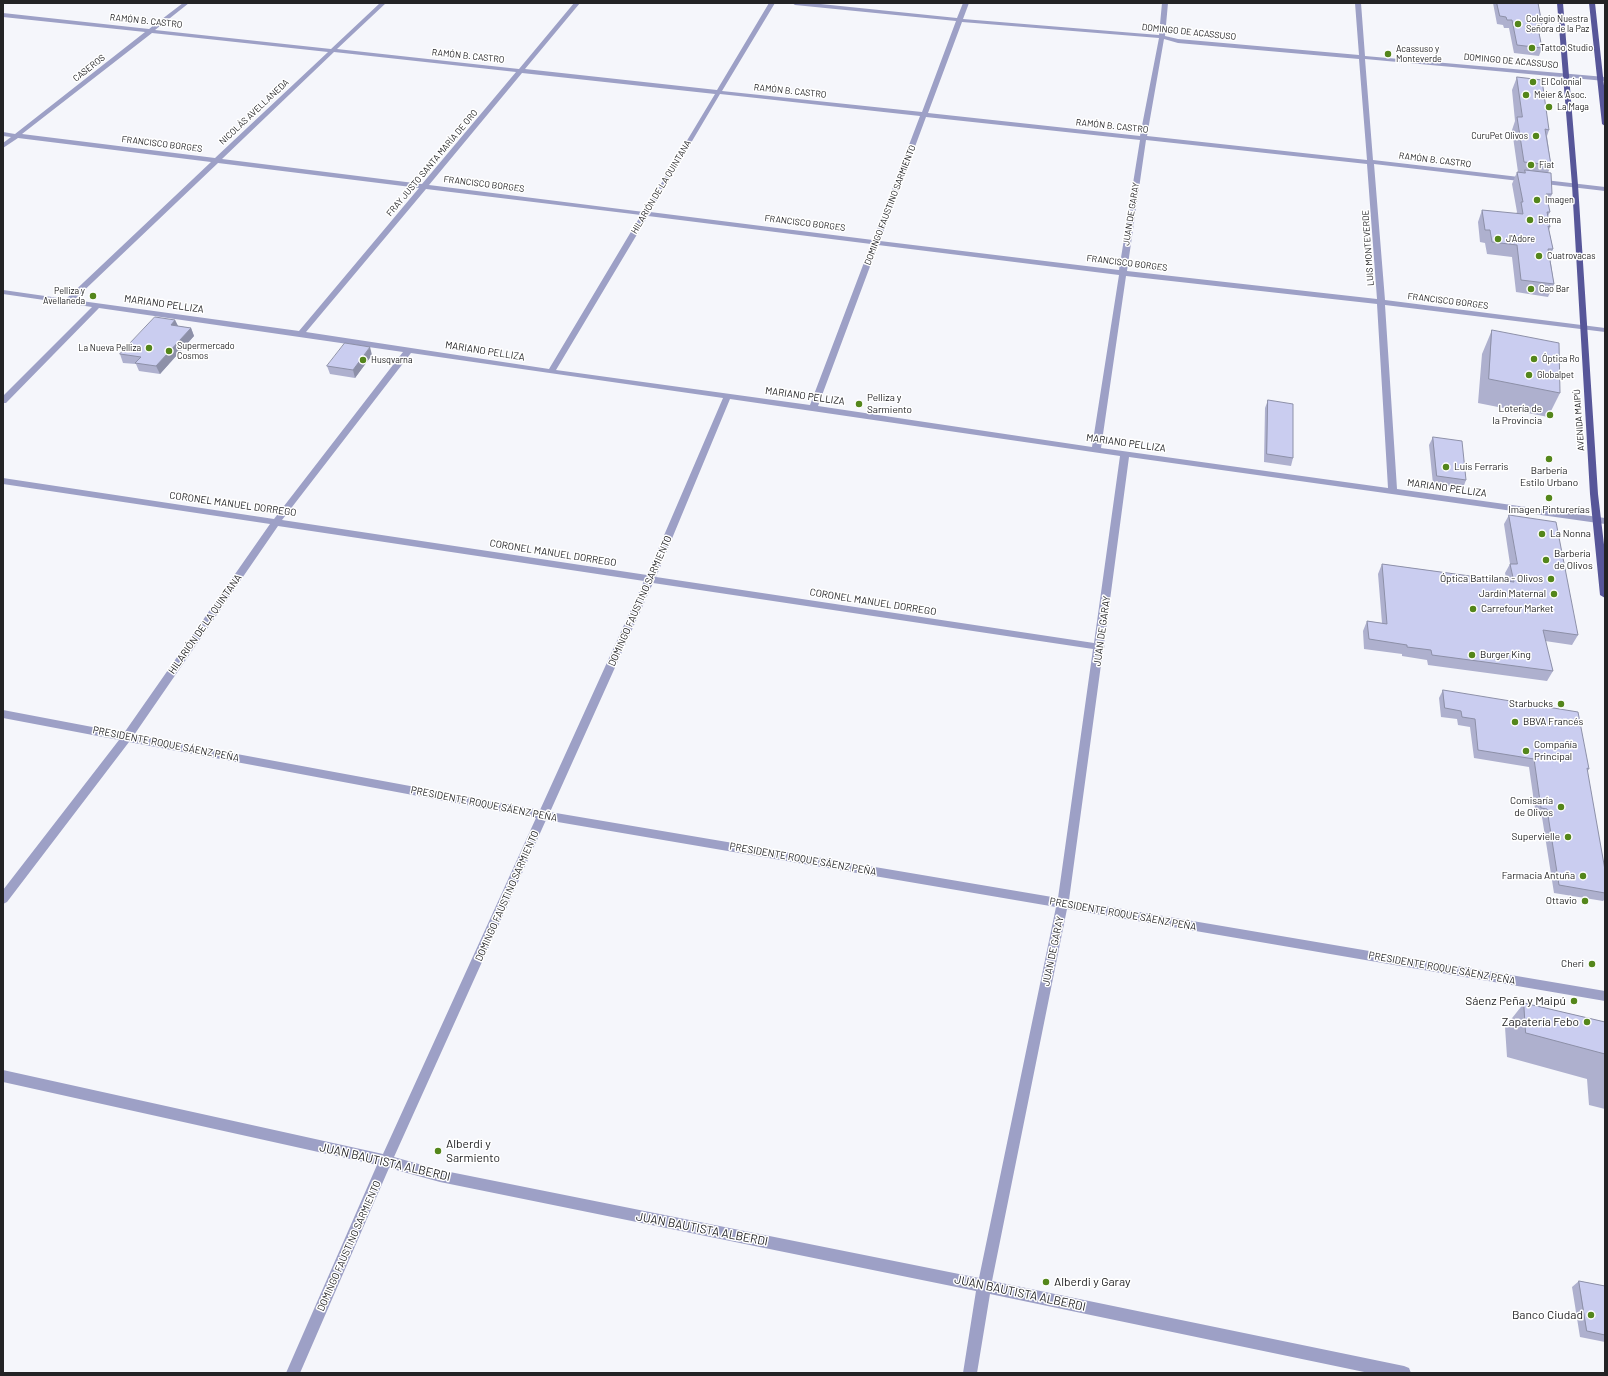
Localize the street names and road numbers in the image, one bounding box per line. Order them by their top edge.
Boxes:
street label: RAMÓN B. CASTRO [109,12,183,30]
street label: DOMINGO DE ACASSUSO [1141,22,1237,42]
street label: RAMÓN B. CASTRO [431,47,505,65]
street label: DOMINGO DE ACASSUSO [1463,51,1559,71]
street label: CASEROS [71,52,107,84]
street label: NICOLÁS AVELLANEDA [217,77,291,147]
street label: RAMÓN B. CASTRO [753,82,827,100]
street label: FRAY JUSTO SANTA MARÍA DE ORO [384,107,480,219]
street label: RAMÓN B. CASTRO [1075,117,1149,135]
street label: FRANCISCO BORGES [121,134,203,154]
street label: HILARIÓN DE LA QUINTANA [629,138,693,236]
street label: DOMINGO FAUSTINO SARMIENTO [862,143,918,267]
street label: RAMÓN B. CASTRO [1398,150,1472,170]
street label: FRANCISCO BORGES [443,174,525,194]
street label: JUAN DE GARAY [1121,182,1141,246]
street label: LUIS MONTEVERDE [1360,210,1376,286]
street label: FRANCISCO BORGES [764,213,846,233]
street label: FRANCISCO BORGES [1086,253,1168,273]
street label: FRANCISCO BORGES [1407,291,1489,311]
street label: MARIANO PELLIZA [123,292,205,316]
street label: MARIANO PELLIZA [444,339,526,363]
street label: MARIANO PELLIZA [764,384,846,408]
street label: AVENIDA MAIPÚ [1571,389,1587,451]
street label: MARIANO PELLIZA [1085,431,1167,455]
street label: MARIANO PELLIZA [1406,476,1488,500]
street label: CORONEL MANUEL DORREGO [169,489,297,519]
street label: DOMINGO FAUSTINO SARMIENTO [606,534,674,668]
street label: CORONEL MANUEL DORREGO [489,537,617,569]
street label: HILARIÓN DE LA QUINTANA [166,572,244,676]
street label: CORONEL MANUEL DORREGO [809,586,937,618]
street label: JUAN DE GARAY [1091,595,1113,667]
street label: PRESIDENTE ROQUE SÁENZ PEÑA [92,724,240,764]
street label: PRESIDENTE ROQUE SÁENZ PEÑA [410,784,558,824]
street label: DOMINGO FAUSTINO SARMIENTO [473,829,541,963]
street label: PRESIDENTE ROQUE SÁENZ PEÑA [729,840,877,878]
street label: PRESIDENTE ROQUE SÁENZ PEÑA [1049,895,1197,933]
street label: JUAN DE GARAY [1040,915,1066,987]
street label: PRESIDENTE ROQUE SÁENZ PEÑA [1368,949,1516,987]
street label: JUAN BAUTISTA ALBERDI [318,1140,452,1184]
street label: DOMINGO FAUSTINO SARMIENTO [315,1179,383,1313]
street label: JUAN BAUTISTA ALBERDI [635,1209,769,1249]
street label: JUAN BAUTISTA ALBERDI [953,1272,1087,1314]

